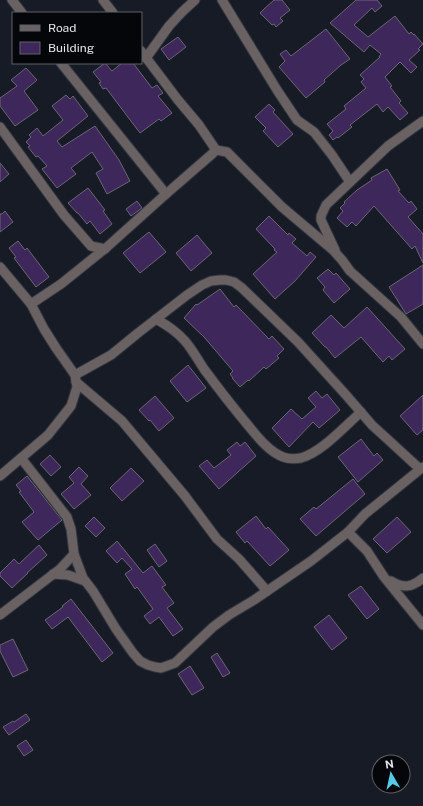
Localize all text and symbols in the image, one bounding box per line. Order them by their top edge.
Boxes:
legend [12,12,142,64]
text: Road [48,21,76,35]
text: Building [48,41,94,55]
north arrow [371,754,411,794]
text: N [384,758,395,771]

